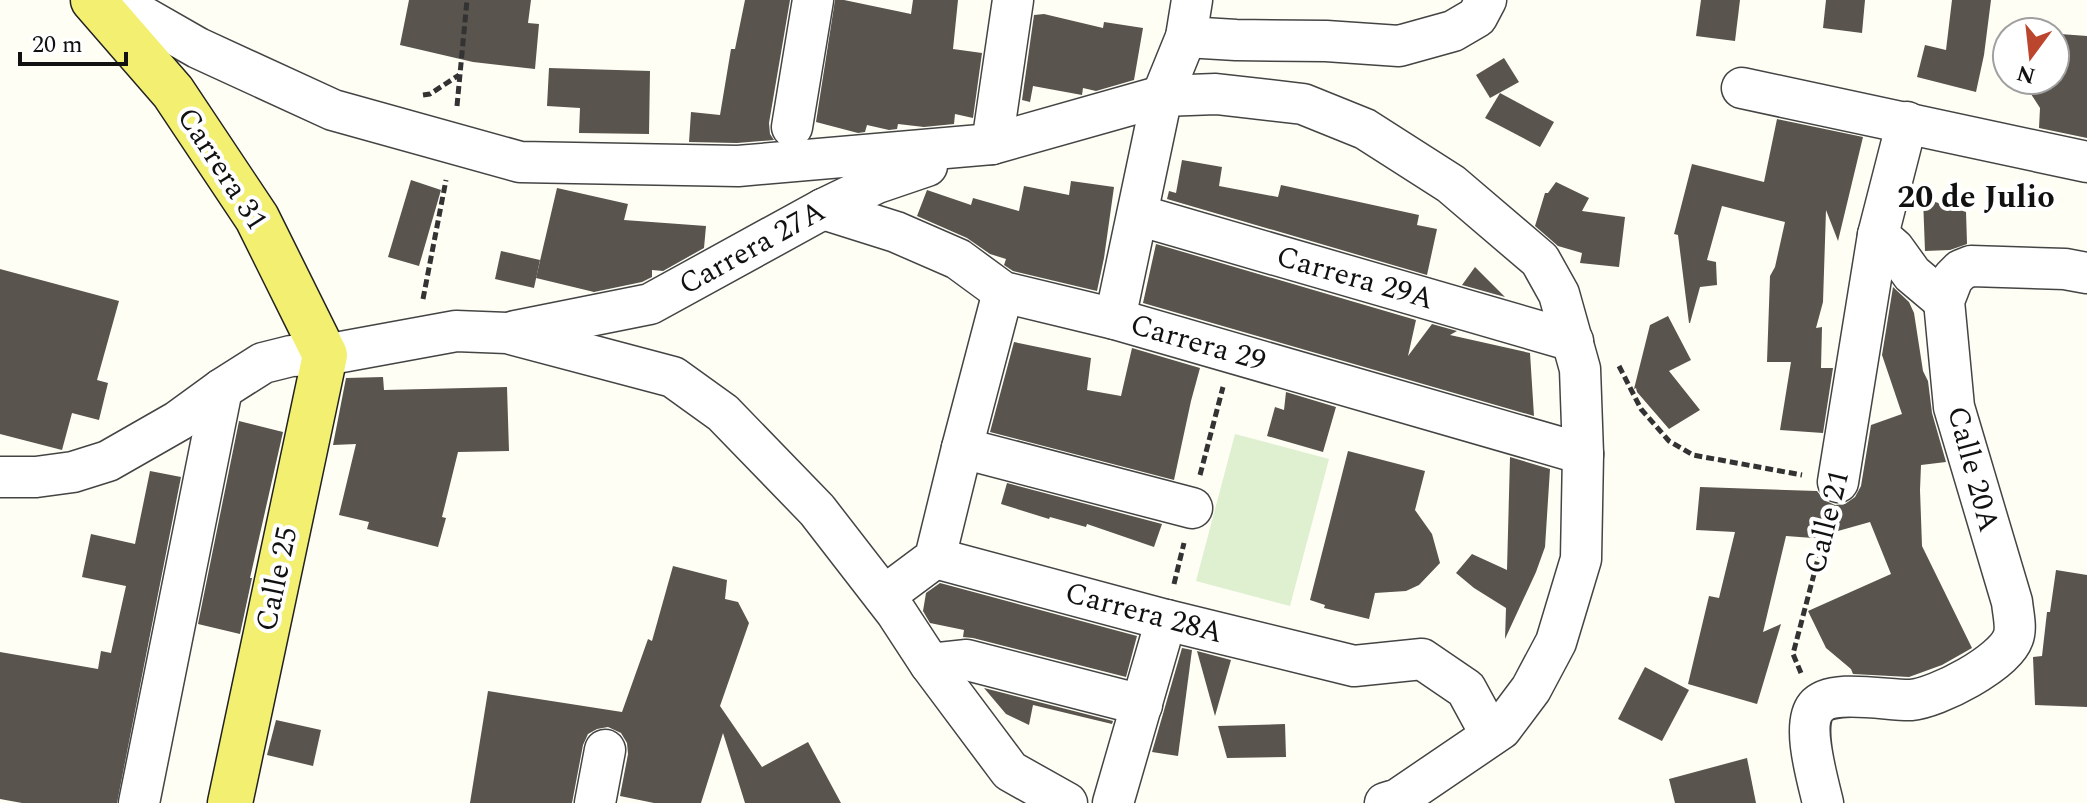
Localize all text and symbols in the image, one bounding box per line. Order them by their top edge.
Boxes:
scale bar [20,16,126,66]
north arrow [1991,16,2071,96]
text: 20 m [32,27,83,63]
text: N [2013,56,2039,92]
street label: Carrera 31 [165,98,279,240]
district label: 20 de Julio [1897,173,2055,222]
street label: Carrera 27A [670,189,834,307]
street label: Carrera 29A [1271,234,1439,322]
street label: Carrera 29 [1125,302,1271,384]
street label: Calle 20A [1934,401,2012,537]
street label: Calle 21 [1792,465,1862,579]
street label: Calle 25 [243,522,311,636]
street label: Carrera 28A [1060,570,1228,656]

